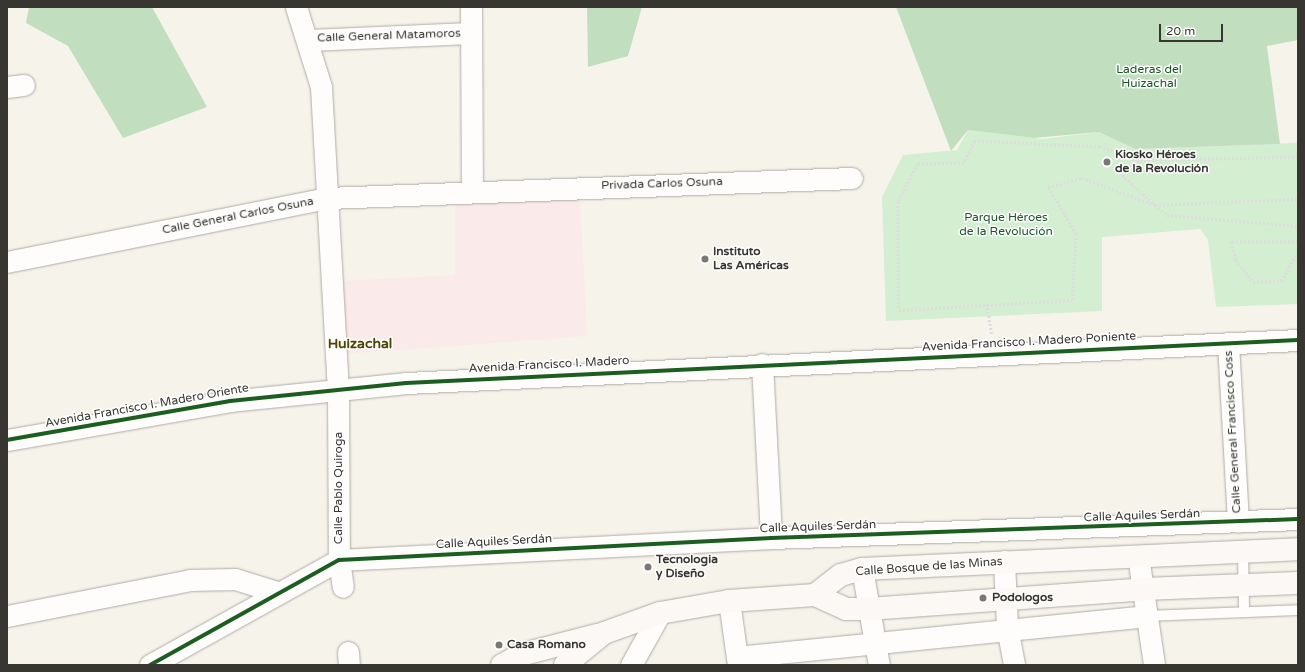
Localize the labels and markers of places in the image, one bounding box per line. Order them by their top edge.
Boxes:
place label: Kiosko Héroes de la Revolución [1115,148,1208,176]
marker: Kiosko Héroes de la Revolución [1102,157,1112,167]
place label: Instituto Las Américas [713,245,789,273]
marker: Instituto Las Américas [700,254,710,264]
place label: Tecnologia y Diseño [656,553,718,581]
marker: Tecnologia y Diseño [643,562,653,572]
place label: Podologos [992,591,1053,605]
marker: Podologos [977,592,989,604]
place label: Casa Romano [507,638,586,652]
marker: Casa Romano [494,640,504,650]

